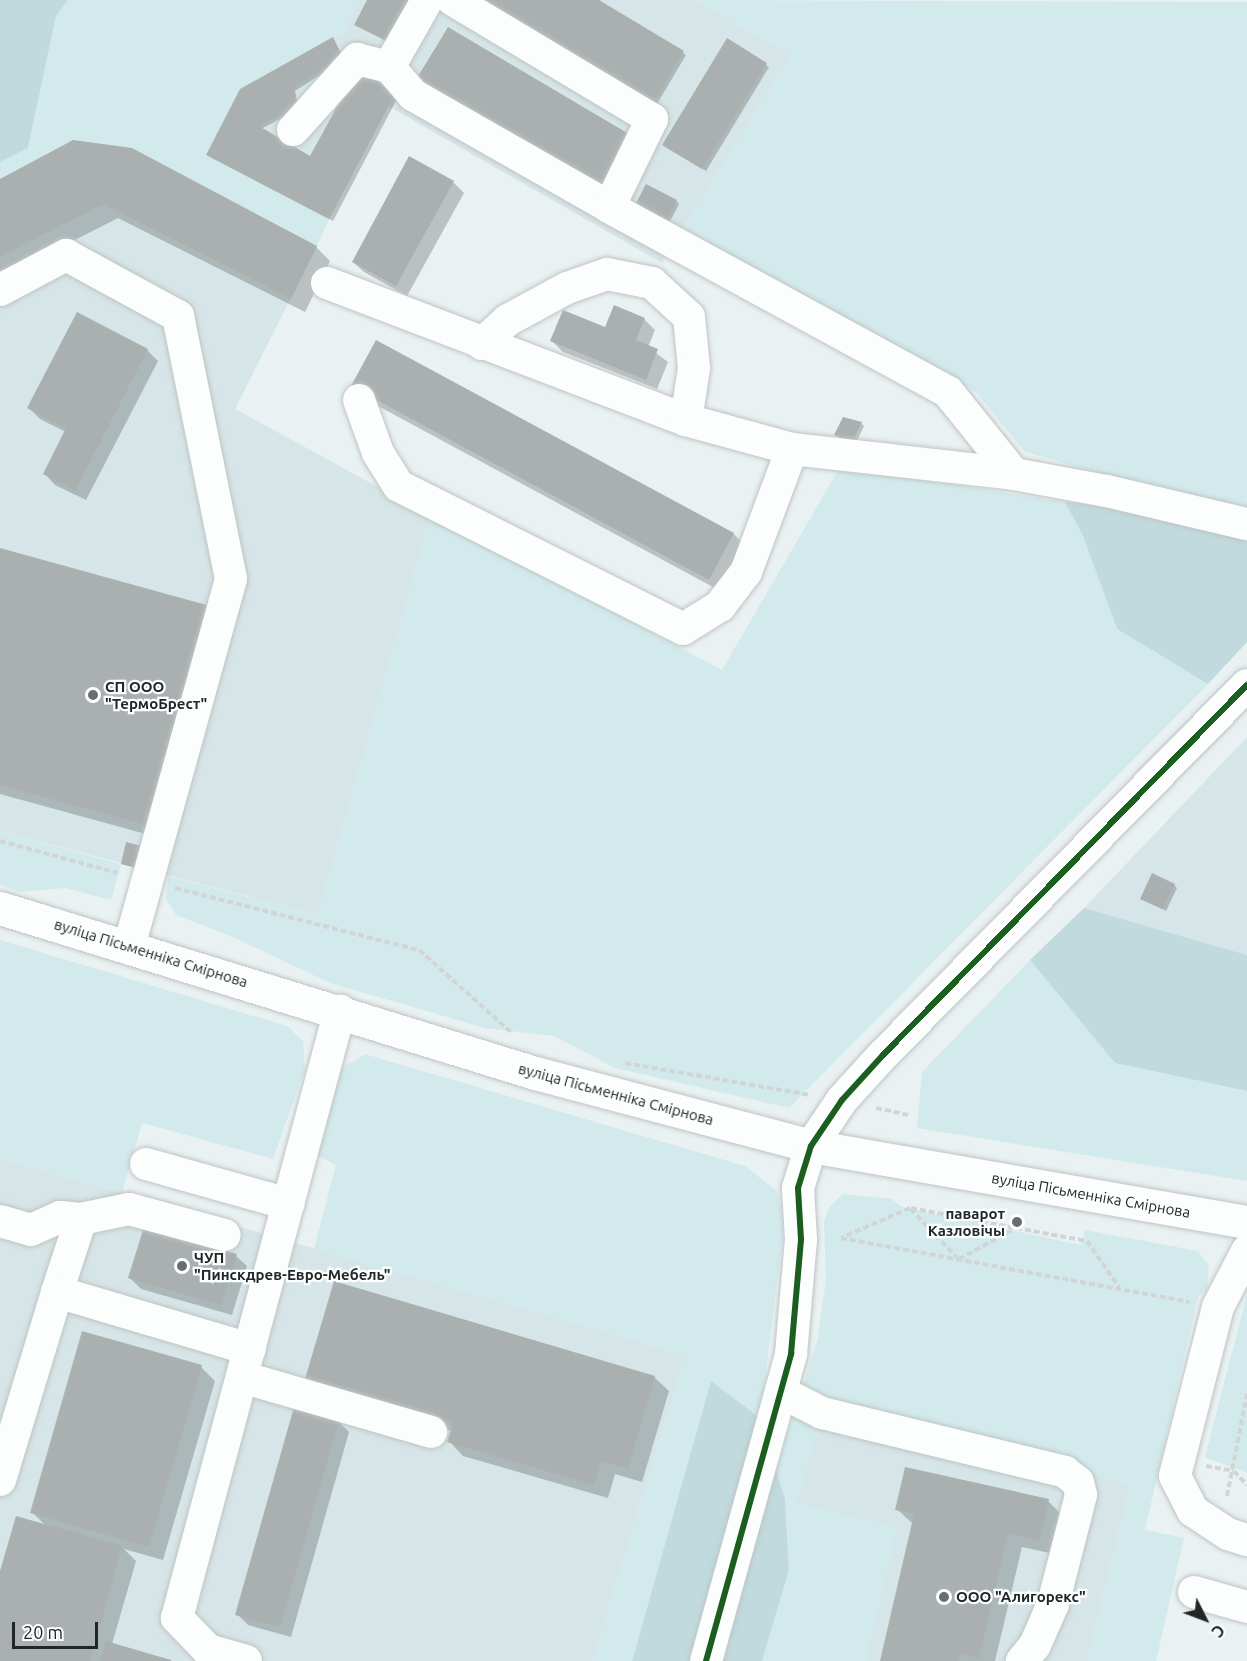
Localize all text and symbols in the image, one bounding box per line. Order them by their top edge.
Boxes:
place label: СП ООО "ТермоБрест" [105,677,207,712]
marker: СП ООО "ТермоБрест" [86,688,100,702]
street label: вуліца Пісьменніка Смірнова [52,915,250,991]
street label: вуліца Пісьменніка Смірнова [516,1059,716,1129]
street label: вуліца Пісьменніка Смірнова [990,1169,1192,1221]
place label: паварот Казловічы [928,1204,1005,1239]
marker: паварот Казловічы [1010,1215,1024,1229]
place label: ЧУП "Пинскдрев-Евро-Мебель" [194,1248,391,1283]
marker: ЧУП "Пинскдрев-Евро-Мебель" [175,1259,189,1273]
place label: ООО "Алигорекс" [956,1588,1086,1606]
north arrow [1175,1589,1235,1649]
marker: ООО "Алигорекс" [937,1590,951,1604]
scale bar [15,1610,100,1648]
text: С [1208,1621,1228,1641]
text: 20 m [23,1622,63,1642]

